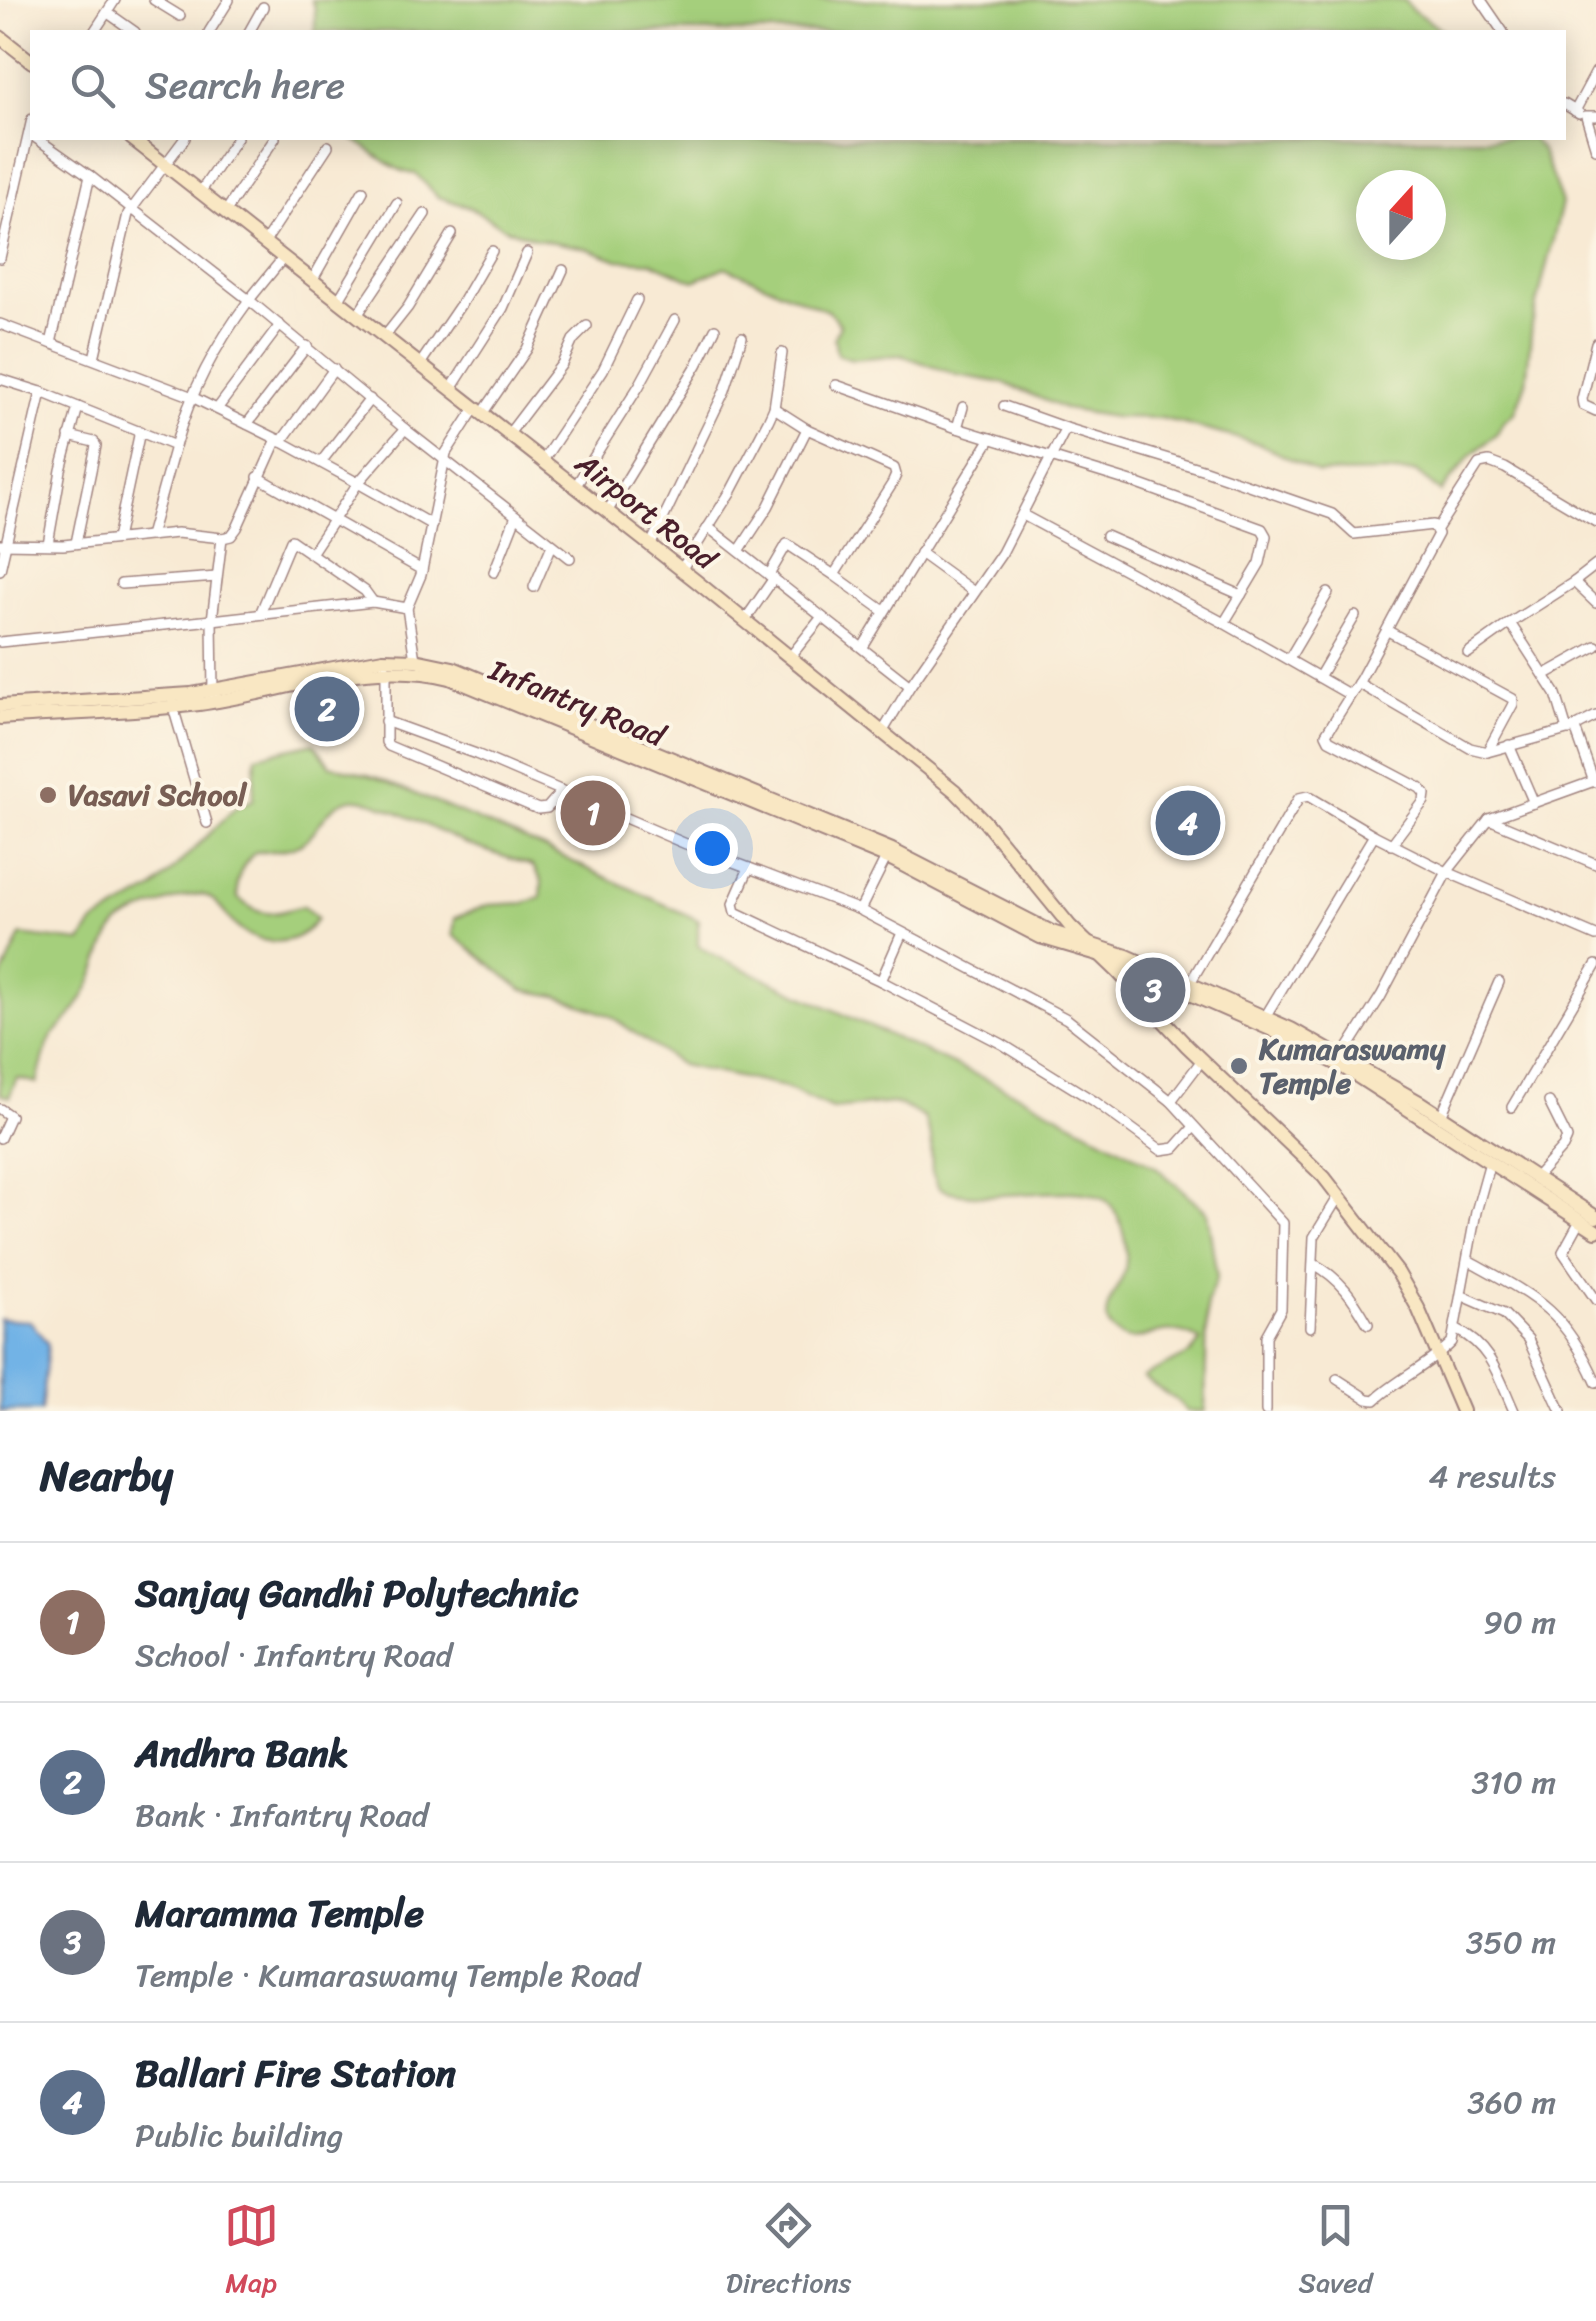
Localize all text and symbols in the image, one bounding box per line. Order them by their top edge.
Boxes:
search box [30,30,1566,140]
text: Search here [145,52,345,119]
icon: search [65,58,120,113]
north arrow [1356,170,1446,260]
street label: Airport Road [562,437,731,585]
street label: Infantry Road [480,643,675,764]
pin: 2 [294,672,360,746]
place label: Vasavi School [68,768,248,822]
pin: 1 [560,776,626,850]
marker: Vasavi School [37,784,59,806]
pin: 4 [1156,786,1220,860]
your location [687,823,738,874]
pin: 3 [1120,952,1186,1028]
place label: Kumaraswamy Temple [1258,1022,1446,1110]
marker: Kumaraswamy Temple [1228,1055,1250,1077]
text: Nearby [40,1439,173,1513]
text: 4 results [1428,1448,1556,1505]
text: Sanjay Gandhi Polytechnic [135,1560,578,1627]
text: 1 [66,1594,79,1651]
text: 90 m [1483,1594,1556,1651]
text: School · Infantry Road [135,1627,452,1684]
text: Andhra Bank [135,1720,349,1787]
text: 2 [63,1754,82,1811]
text: 310 m [1472,1754,1556,1811]
text: Bank · Infantry Road [135,1787,428,1844]
text: Maramma Temple [135,1880,424,1947]
text: 3 [64,1914,81,1971]
text: 350 m [1466,1914,1556,1971]
text: Temple · Kumaraswamy Temple Road [135,1947,640,2004]
text: Ballari Fire Station [135,2040,456,2107]
text: 4 [62,2074,83,2131]
text: 360 m [1467,2074,1556,2131]
text: Public building [135,2107,343,2164]
tab: Map [224,2198,279,2307]
tab: Directions [726,2198,851,2307]
tab: Saved [1299,2198,1372,2307]

